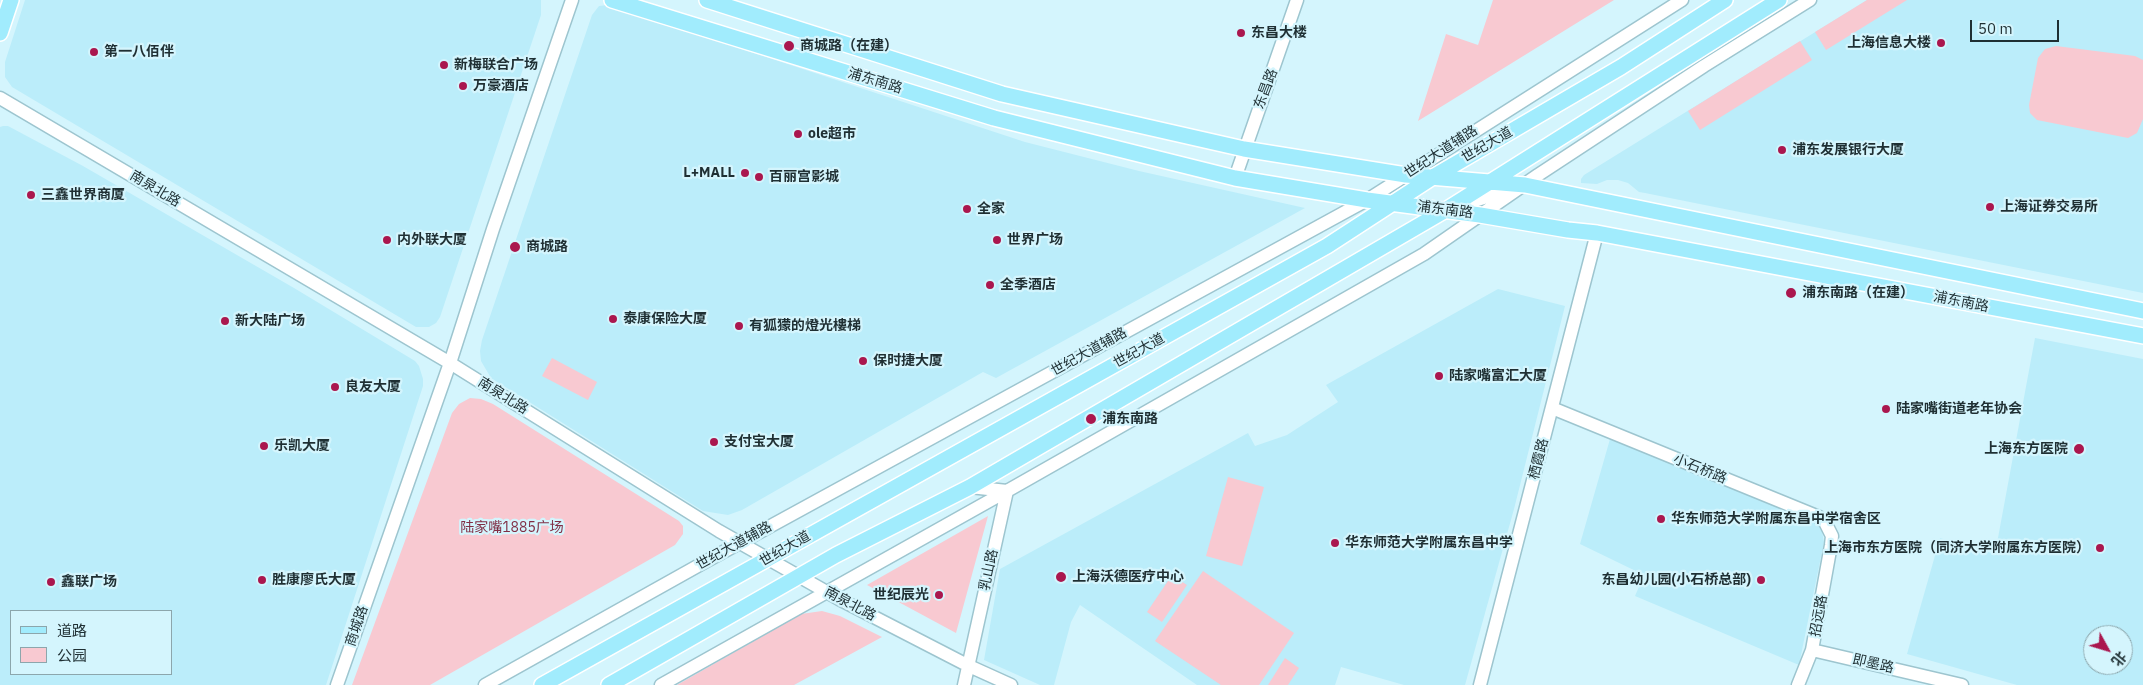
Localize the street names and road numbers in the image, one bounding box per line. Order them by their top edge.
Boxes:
street label: 浦东南路 [846,65,904,97]
street label: 东昌路 [1251,66,1281,112]
street label: 世纪大道辅路 [1401,122,1481,182]
street label: 世纪大道 [1459,124,1515,166]
street label: 南泉北路 [127,167,183,211]
street label: 浦东南路 [1416,198,1474,222]
street label: 浦东南路 [1932,288,1990,316]
street label: 世纪大道辅路 [1048,324,1130,380]
street label: 世纪大道 [1110,330,1168,372]
street label: 南泉北路 [475,374,531,418]
street label: 栖霞路 [1526,437,1552,481]
street label: 小石桥路 [1671,451,1729,487]
street label: 世纪大道辅路 [693,518,775,574]
street label: 世纪大道 [757,528,813,570]
street label: 乳山路 [976,548,1002,592]
street label: 南泉北路 [821,583,879,625]
street label: 招远路 [1807,594,1831,638]
street label: 商城路 [342,603,372,649]
street label: 即墨路 [1851,651,1895,677]

